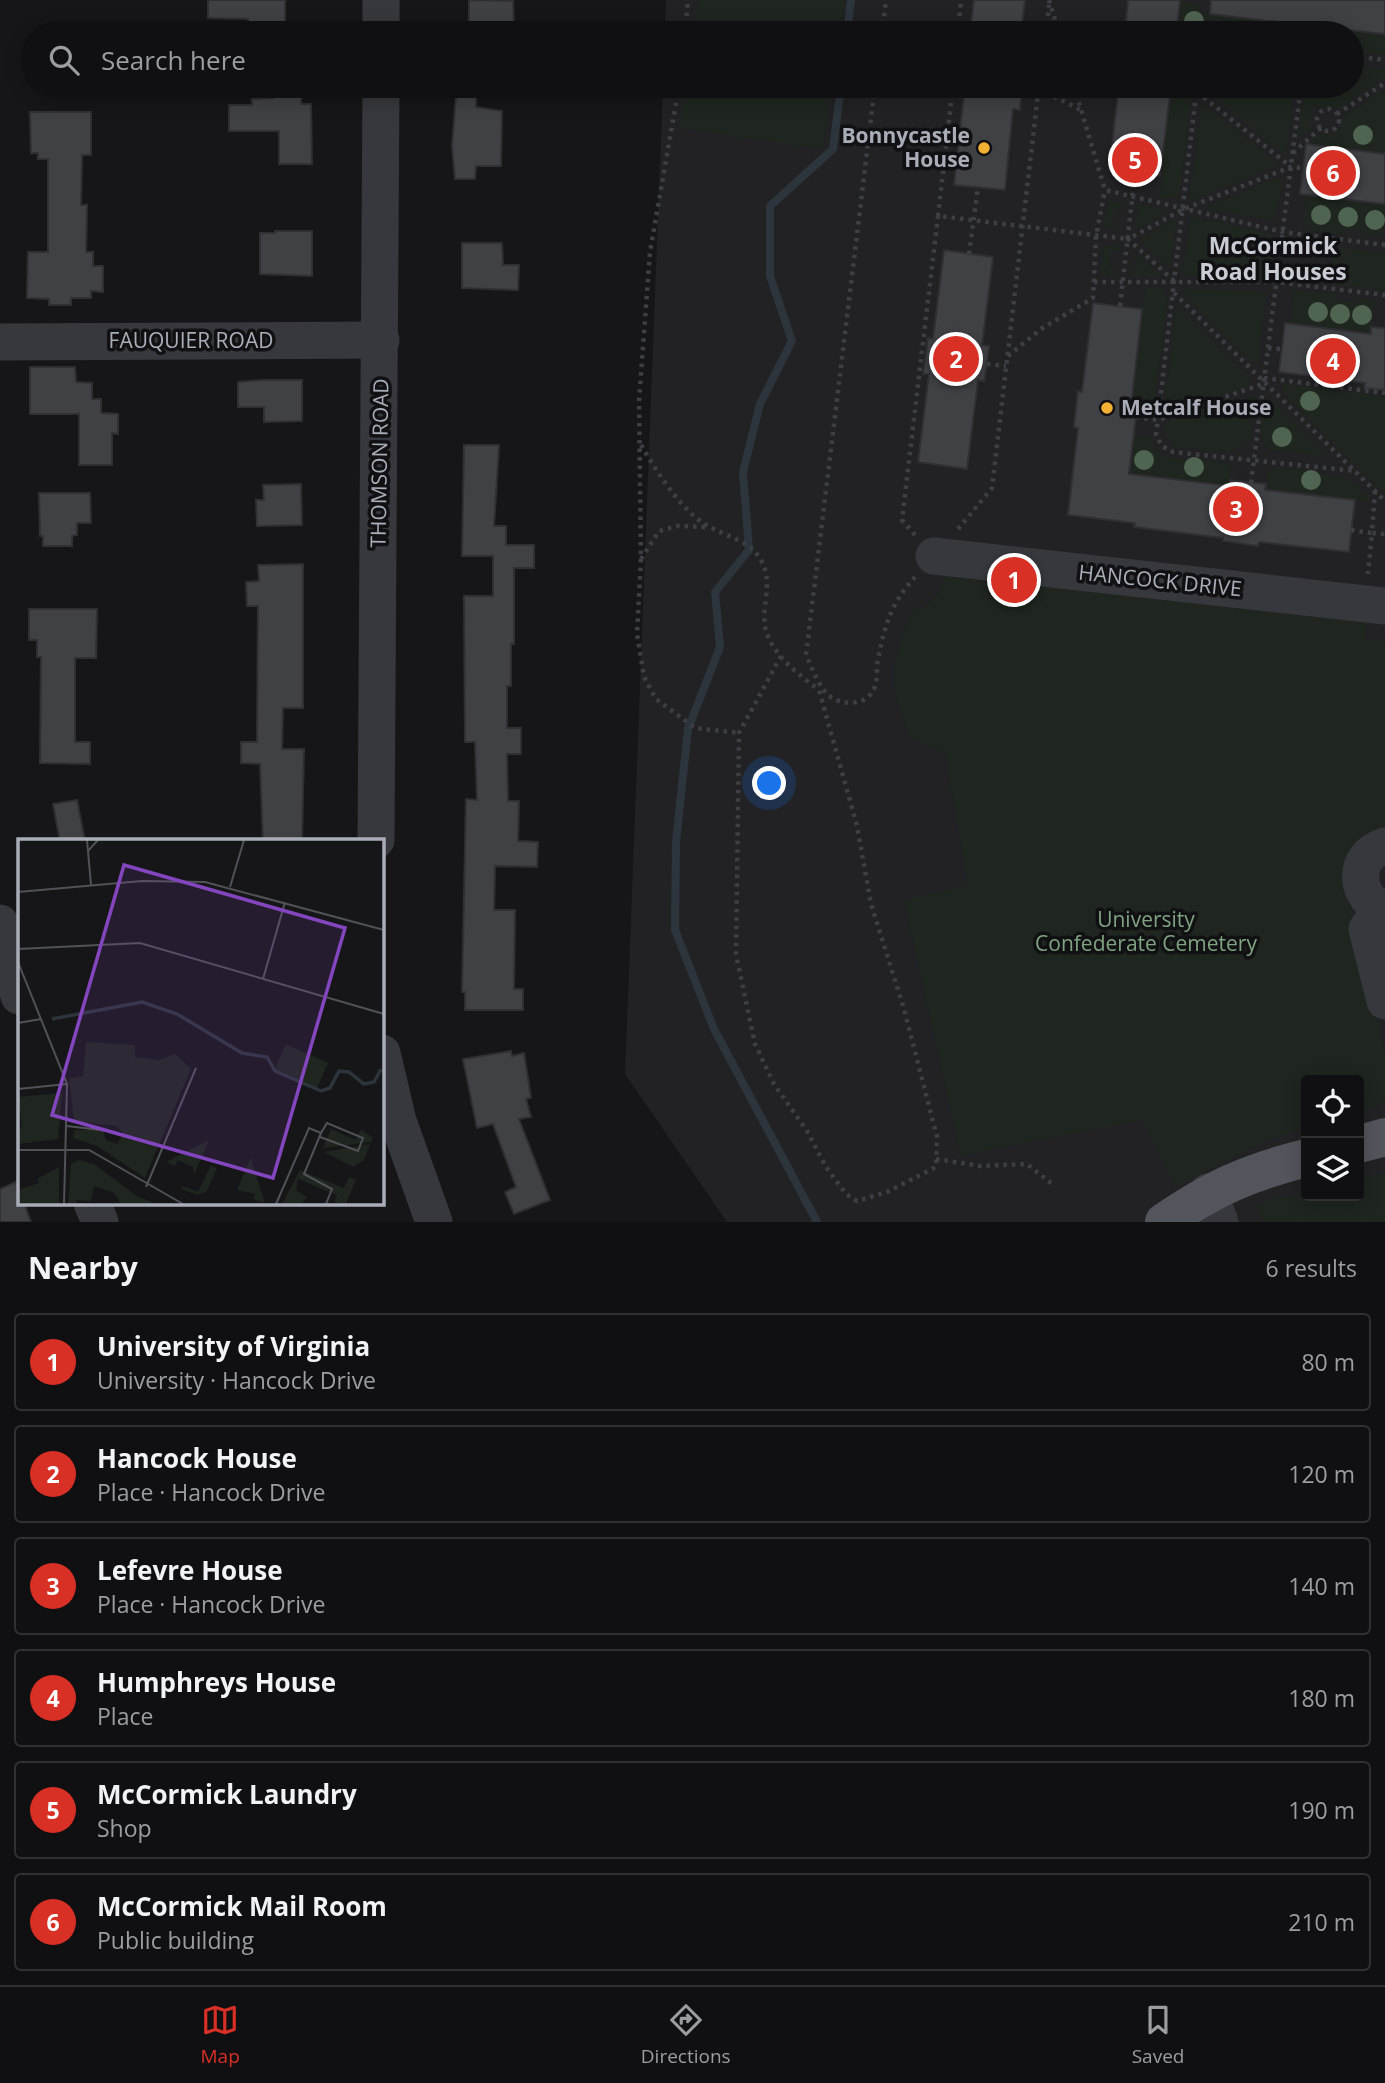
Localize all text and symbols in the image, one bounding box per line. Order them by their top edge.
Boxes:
search box [21,21,1364,98]
icon: search [45,41,83,79]
text: Search here [101,42,246,78]
place label: Bonnycastle House [841,121,970,173]
pin: 5 [1112,134,1158,186]
marker: Bonnycastle House [976,140,992,156]
pin: 6 [1310,147,1356,199]
district label: McCormick Road Houses [1199,229,1347,287]
street label: FAUQUIER ROAD [109,326,273,354]
pin: 2 [933,333,979,385]
pin: 4 [1310,335,1356,387]
street label: THOMSON ROAD [364,378,394,548]
place label: Metcalf House [1121,393,1272,421]
marker: Metcalf House [1099,400,1115,416]
pin: 3 [1213,483,1259,535]
pin: 1 [991,554,1037,606]
street label: HANCOCK DRIVE [1077,558,1243,602]
your location [752,766,786,800]
inset map [18,839,383,1204]
park label: University Confederate Cemetery [1035,905,1257,957]
map controls [1301,1075,1364,1201]
button: locate [1301,1075,1364,1138]
button: layers [1301,1138,1364,1201]
text: Nearby [28,1247,138,1288]
text: 6 results [1266,1252,1357,1284]
text: University of Virginia [97,1328,370,1364]
text: 1 [46,1346,60,1378]
text: 80 m [1301,1346,1355,1378]
text: University · Hancock Drive [97,1364,376,1396]
text: Hancock House [97,1440,297,1476]
text: 2 [46,1458,60,1490]
text: 120 m [1288,1458,1355,1490]
text: Place · Hancock Drive [97,1476,325,1508]
text: Lefevre House [97,1552,283,1588]
text: 3 [46,1570,60,1602]
text: 140 m [1288,1570,1355,1602]
text: Place · Hancock Drive [97,1588,325,1620]
text: Humphreys House [97,1664,336,1700]
text: 4 [46,1682,60,1714]
text: 180 m [1288,1682,1355,1714]
text: Place [97,1700,153,1732]
text: McCormick Laundry [97,1776,357,1812]
text: 5 [46,1794,60,1826]
text: 190 m [1288,1794,1355,1826]
text: Shop [97,1812,152,1844]
text: McCormick Mail Room [97,1888,387,1924]
text: 6 [46,1906,60,1938]
text: 210 m [1288,1906,1355,1938]
text: Public building [97,1924,254,1956]
tab: Map [201,2001,240,2069]
tab: Directions [641,2001,731,2069]
tab: Saved [1132,2001,1184,2069]

